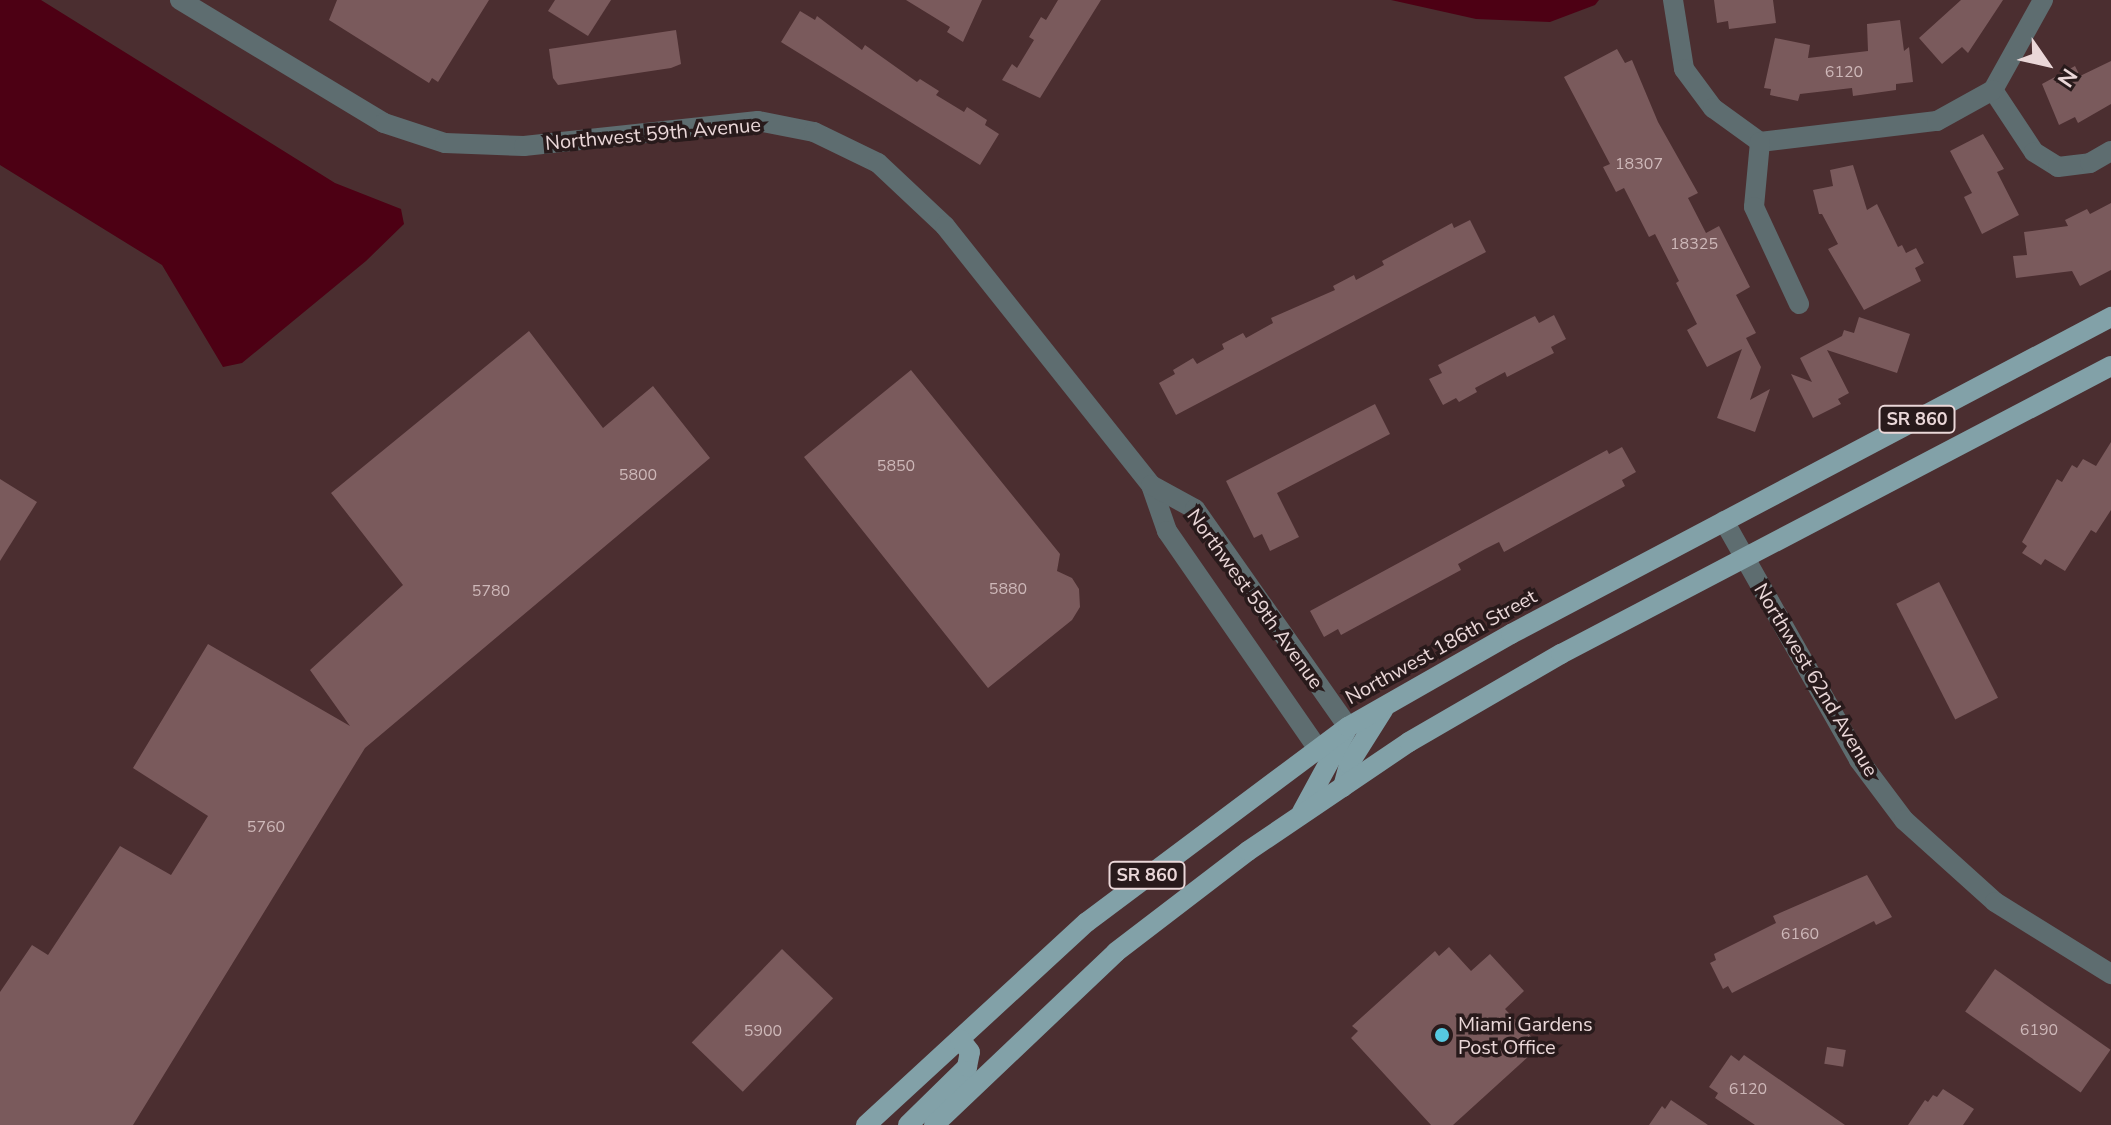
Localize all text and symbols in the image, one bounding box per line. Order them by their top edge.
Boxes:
north arrow [2007,24,2087,104]
house number: 6120 [1825,62,1863,82]
text: N [2050,62,2084,93]
street label: Northwest 59th Avenue [544,113,762,155]
house number: 18307 [1615,154,1663,174]
house number: 18325 [1670,234,1718,254]
road number: SR 860 [1877,405,1957,433]
house number: 5850 [877,456,915,476]
house number: 5800 [619,465,657,485]
street label: Northwest 59th Avenue [1182,504,1328,694]
house number: 5880 [989,579,1027,599]
street label: Northwest 62nd Avenue [1749,579,1883,781]
house number: 5780 [472,581,510,601]
street label: Northwest 186th Street [1341,584,1541,710]
house number: 5760 [247,817,285,837]
road number: SR 860 [1107,861,1187,889]
house number: 6160 [1781,924,1819,944]
place label: Miami Gardens Post Office [1458,1012,1593,1059]
house number: 6190 [2020,1020,2058,1040]
house number: 5900 [744,1021,782,1041]
marker: Miami Gardens Post Office [1433,1026,1451,1044]
house number: 6120 [1729,1079,1767,1099]

